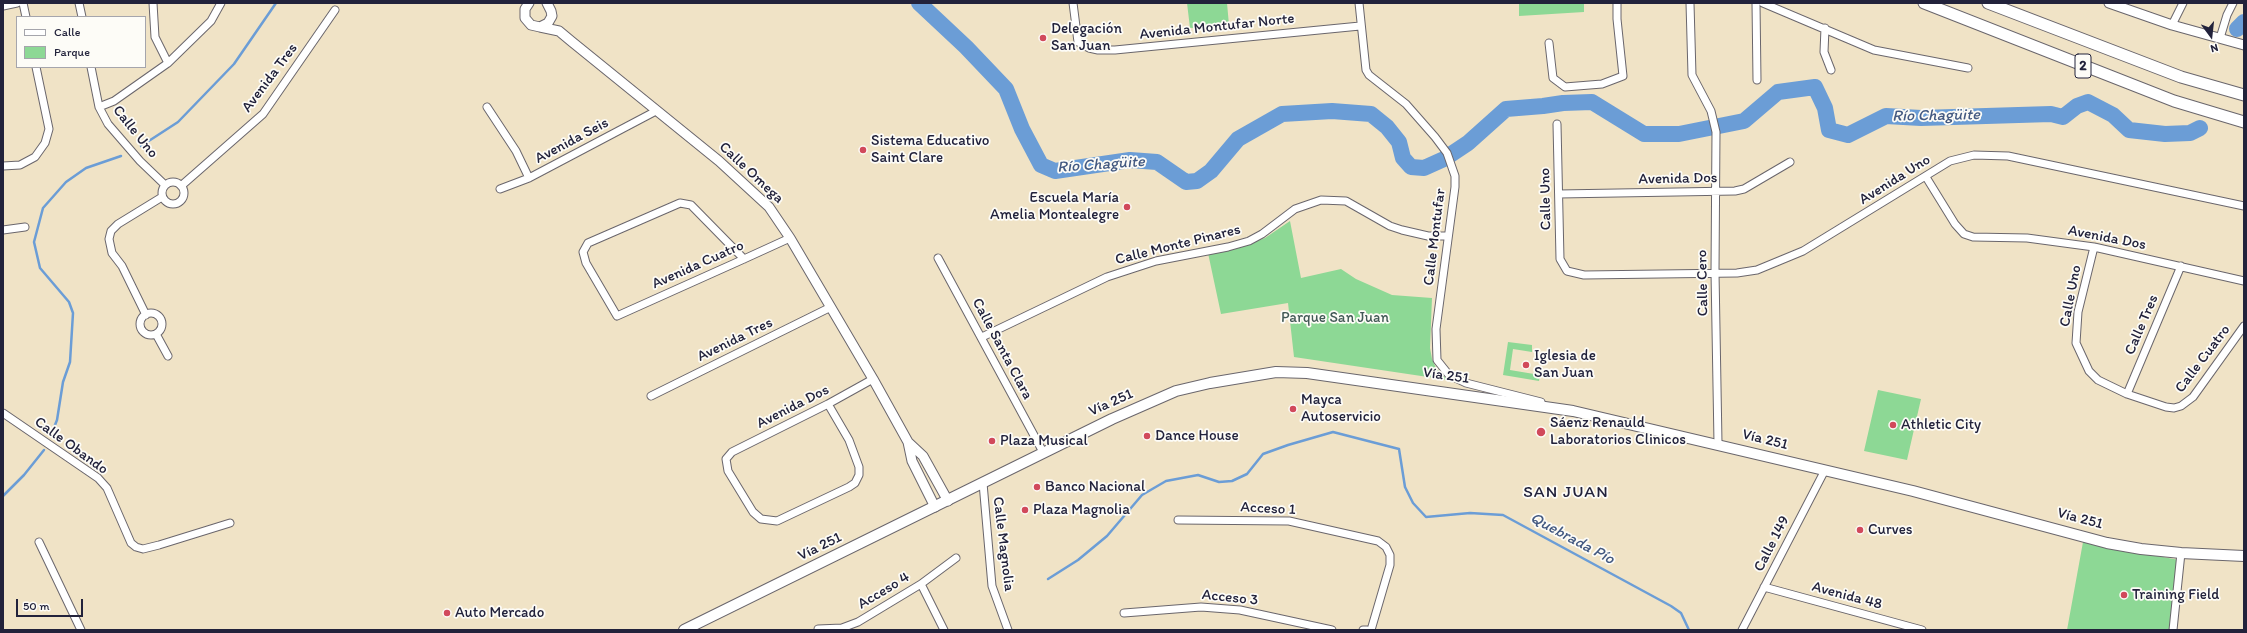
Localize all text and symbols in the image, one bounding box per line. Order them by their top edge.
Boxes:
street label: Avenida Montufar Norte [1139,10,1295,44]
legend [16,16,146,68]
north arrow [2191,16,2231,56]
place label: Delegación San Juan [1051,20,1122,55]
text: Calle [54,25,80,39]
marker: Delegación San Juan [1038,33,1048,43]
street label: Avenida Tres [238,40,302,116]
text: N [2209,41,2220,55]
text: Parque [54,45,90,59]
road number: 2 [2075,54,2091,78]
street label: Calle Uno [108,102,162,162]
water label: Río Chagüite [1892,106,1980,126]
street label: Avenida Seis [532,114,612,168]
place label: Sistema Educativo Saint Clare [871,132,989,167]
street label: Calle Omega [715,138,787,208]
marker: Sistema Educativo Saint Clare [858,145,868,155]
street label: Avenida Uno [1856,151,1934,209]
water label: Río Chagüite [1057,152,1145,178]
street label: Calle Uno [1536,168,1556,230]
street label: Avenida Dos [1638,169,1718,189]
street label: Calle Montufar [1420,187,1450,287]
place label: Escuela María Amelia Montealegre [990,189,1119,224]
marker: Escuela María Amelia Montealegre [1122,202,1132,212]
street label: Calle Monte Pinares [1114,221,1242,269]
street label: Avenida Dos [2067,222,2147,254]
street label: Avenida Cuatro [649,237,747,293]
street label: Calle Cero [1693,249,1713,317]
street label: Calle Uno [2056,264,2086,328]
street label: Calle Tres [2121,292,2163,358]
street label: Calle Santa Clara [968,295,1036,403]
park label: Parque San Juan [1281,309,1389,327]
street label: Avenida Tres [694,314,776,366]
street label: Calle Cuatro [2172,321,2234,397]
place label: Iglesia de San Juan [1534,347,1596,382]
marker: Iglesia de San Juan [1521,360,1531,370]
street label: Vía 251 [1422,364,1470,388]
street label: Avenida Dos [754,381,832,433]
street label: Vía 251 [1086,385,1136,421]
place label: Mayca Autoservicio [1301,391,1381,426]
marker: Mayca Autoservicio [1288,404,1298,414]
street label: Calle Obando [31,413,111,479]
place label: Sáenz Renauld Laboratorios Clinicos [1550,414,1686,449]
place label: Athletic City [1901,416,1981,434]
marker: Athletic City [1888,420,1898,430]
marker: Sáenz Renauld Laboratorios Clinicos [1535,426,1547,438]
street label: Vía 251 [1740,426,1790,454]
place label: Dance House [1155,427,1239,445]
marker: Dance House [1142,431,1152,441]
place label: Plaza Musical [1000,432,1088,450]
marker: Plaza Musical [987,436,997,446]
place label: Banco Nacional [1045,478,1145,496]
marker: Banco Nacional [1032,482,1042,492]
district label: SAN JUAN [1523,483,1609,503]
street label: Calle Magnolia [988,496,1018,592]
street label: Acceso 1 [1240,499,1296,519]
place label: Plaza Magnolia [1033,501,1130,519]
street label: Vía 251 [2055,504,2105,534]
marker: Plaza Magnolia [1020,505,1030,515]
water label: Quebrada Pío [1527,509,1617,569]
street label: Calle 149 [1750,513,1794,575]
place label: Curves [1868,521,1913,539]
marker: Curves [1855,525,1865,535]
street label: Vía 251 [795,529,845,565]
street label: Acceso 4 [855,569,913,613]
street label: Avenida 48 [1810,578,1884,614]
street label: Acceso 3 [1201,586,1259,610]
place label: Training Field [2132,586,2219,604]
marker: Training Field [2119,590,2129,600]
scale bar [18,591,85,617]
text: 50 m [23,599,49,613]
place label: Auto Mercado [455,604,544,622]
marker: Auto Mercado [442,608,452,618]

